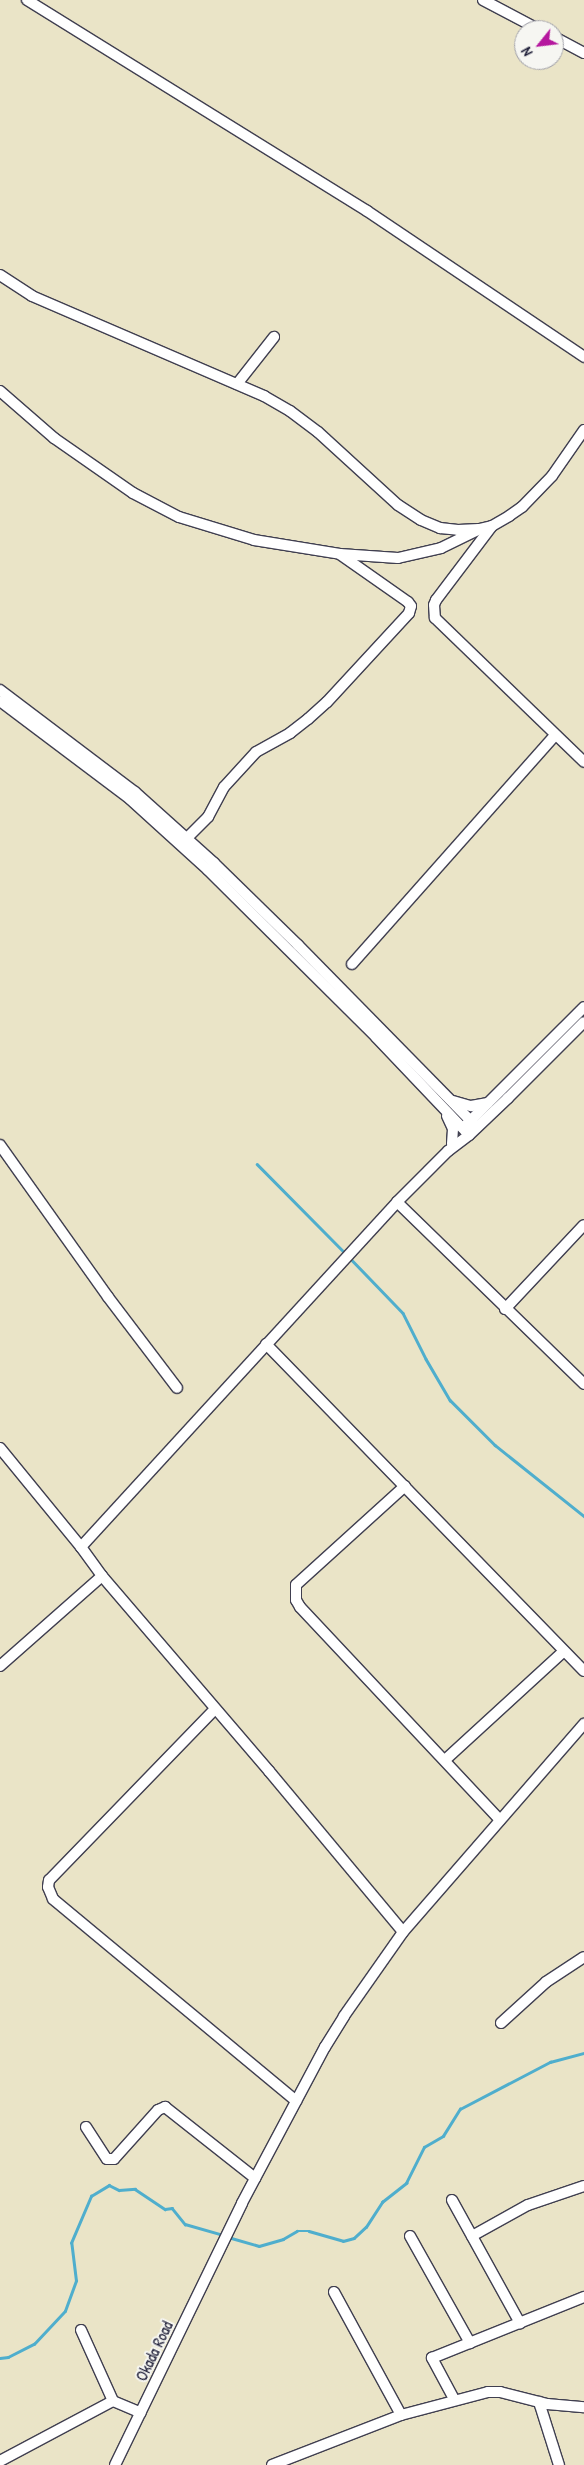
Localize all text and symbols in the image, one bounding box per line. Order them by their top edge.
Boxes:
north arrow [514,20,564,70]
text: N [516,44,536,60]
street label: Okada Road [131,2318,177,2384]

